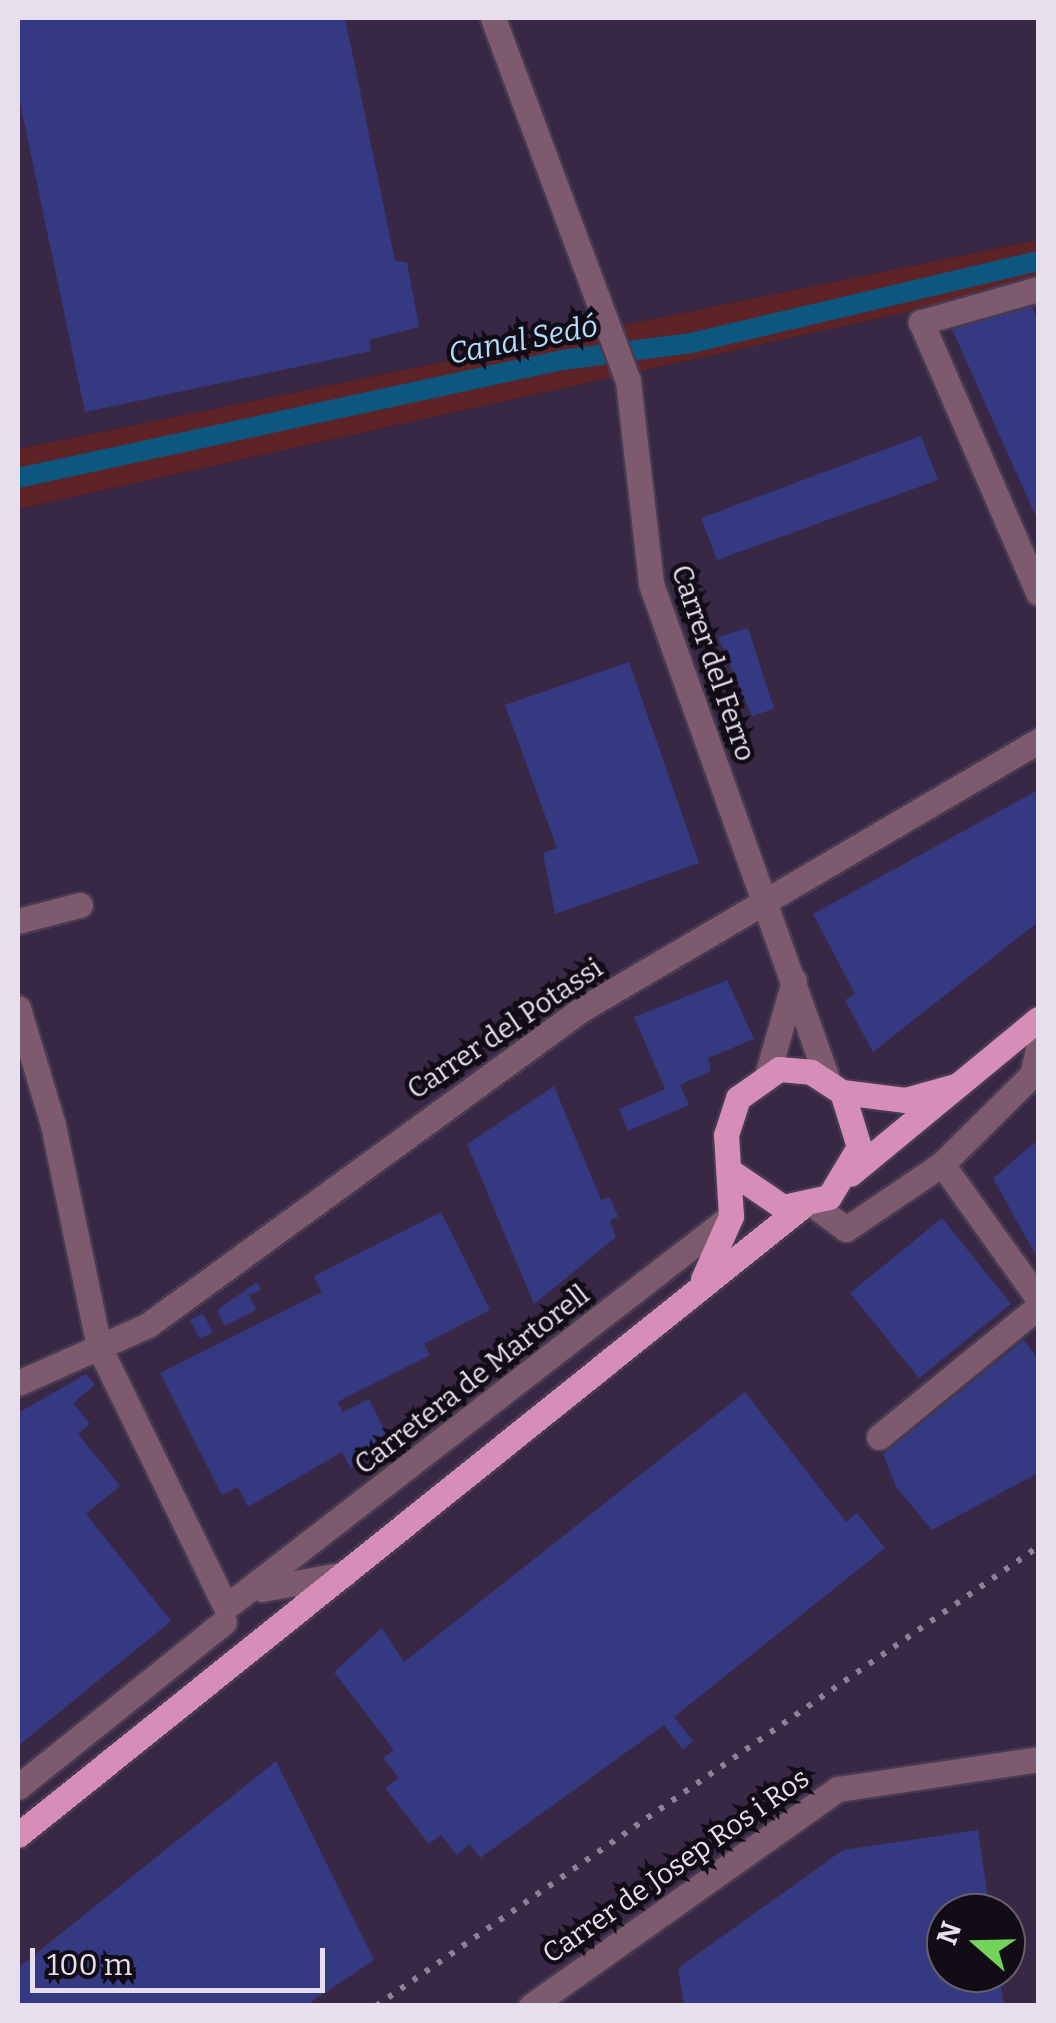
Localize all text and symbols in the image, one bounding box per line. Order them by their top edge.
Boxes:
water label: Canal Sedó [445,308,601,372]
street label: Carrer del Ferro [664,561,762,765]
street label: Carrer del Potassi [401,951,609,1107]
street label: Carretera de Martorell [348,1278,596,1482]
street label: Carrer de Josep Ros i Ros [536,1761,816,1971]
north arrow [926,1893,1026,1993]
text: N [930,1917,968,1949]
scale bar [35,1928,330,1990]
text: 100 m [47,1947,132,1983]

